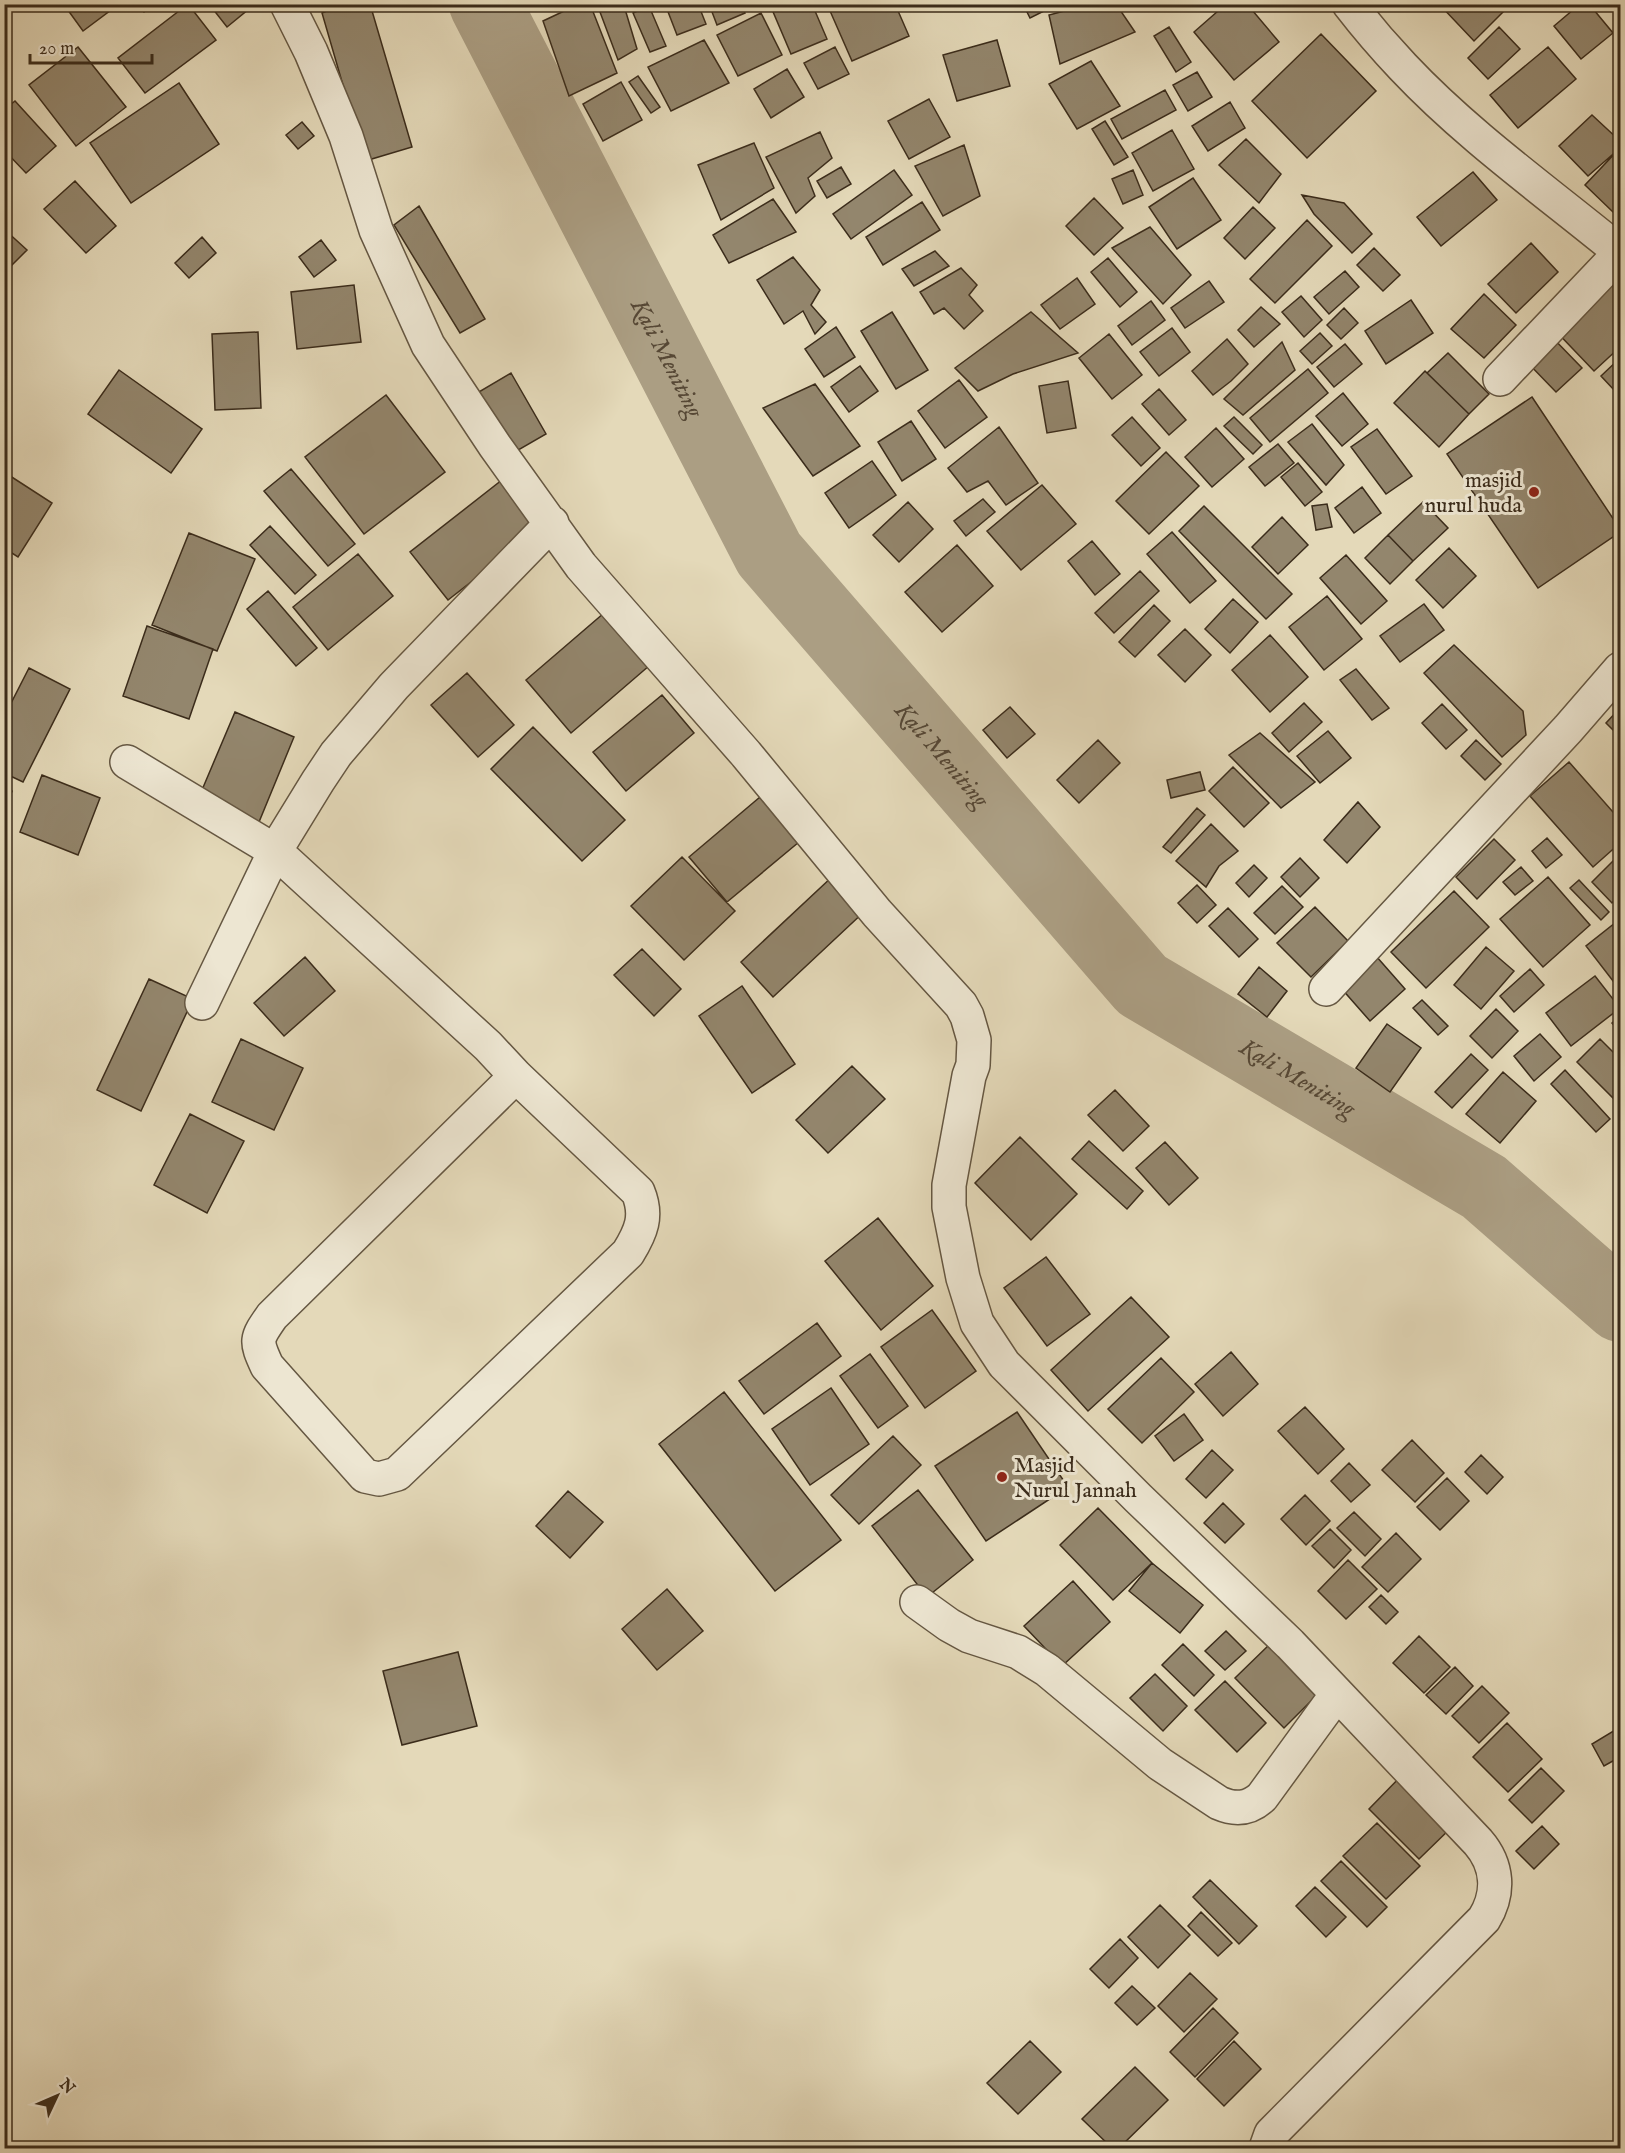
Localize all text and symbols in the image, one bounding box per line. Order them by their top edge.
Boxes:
scale bar [30,27,152,65]
text: 20 m [39,38,74,61]
water label: Kali Meniting [622,293,710,424]
place label: masjid nurul huda [1424,467,1522,520]
marker: masjid nurul huda [1527,485,1541,499]
water label: Kali Meniting [887,696,996,815]
water label: Kali Meniting [1233,1032,1361,1125]
place label: Masjid Nurul Jannah [1014,1452,1137,1505]
marker: Masjid Nurul Jannah [995,1470,1009,1484]
north arrow [27,2066,87,2126]
text: N [54,2074,78,2099]

